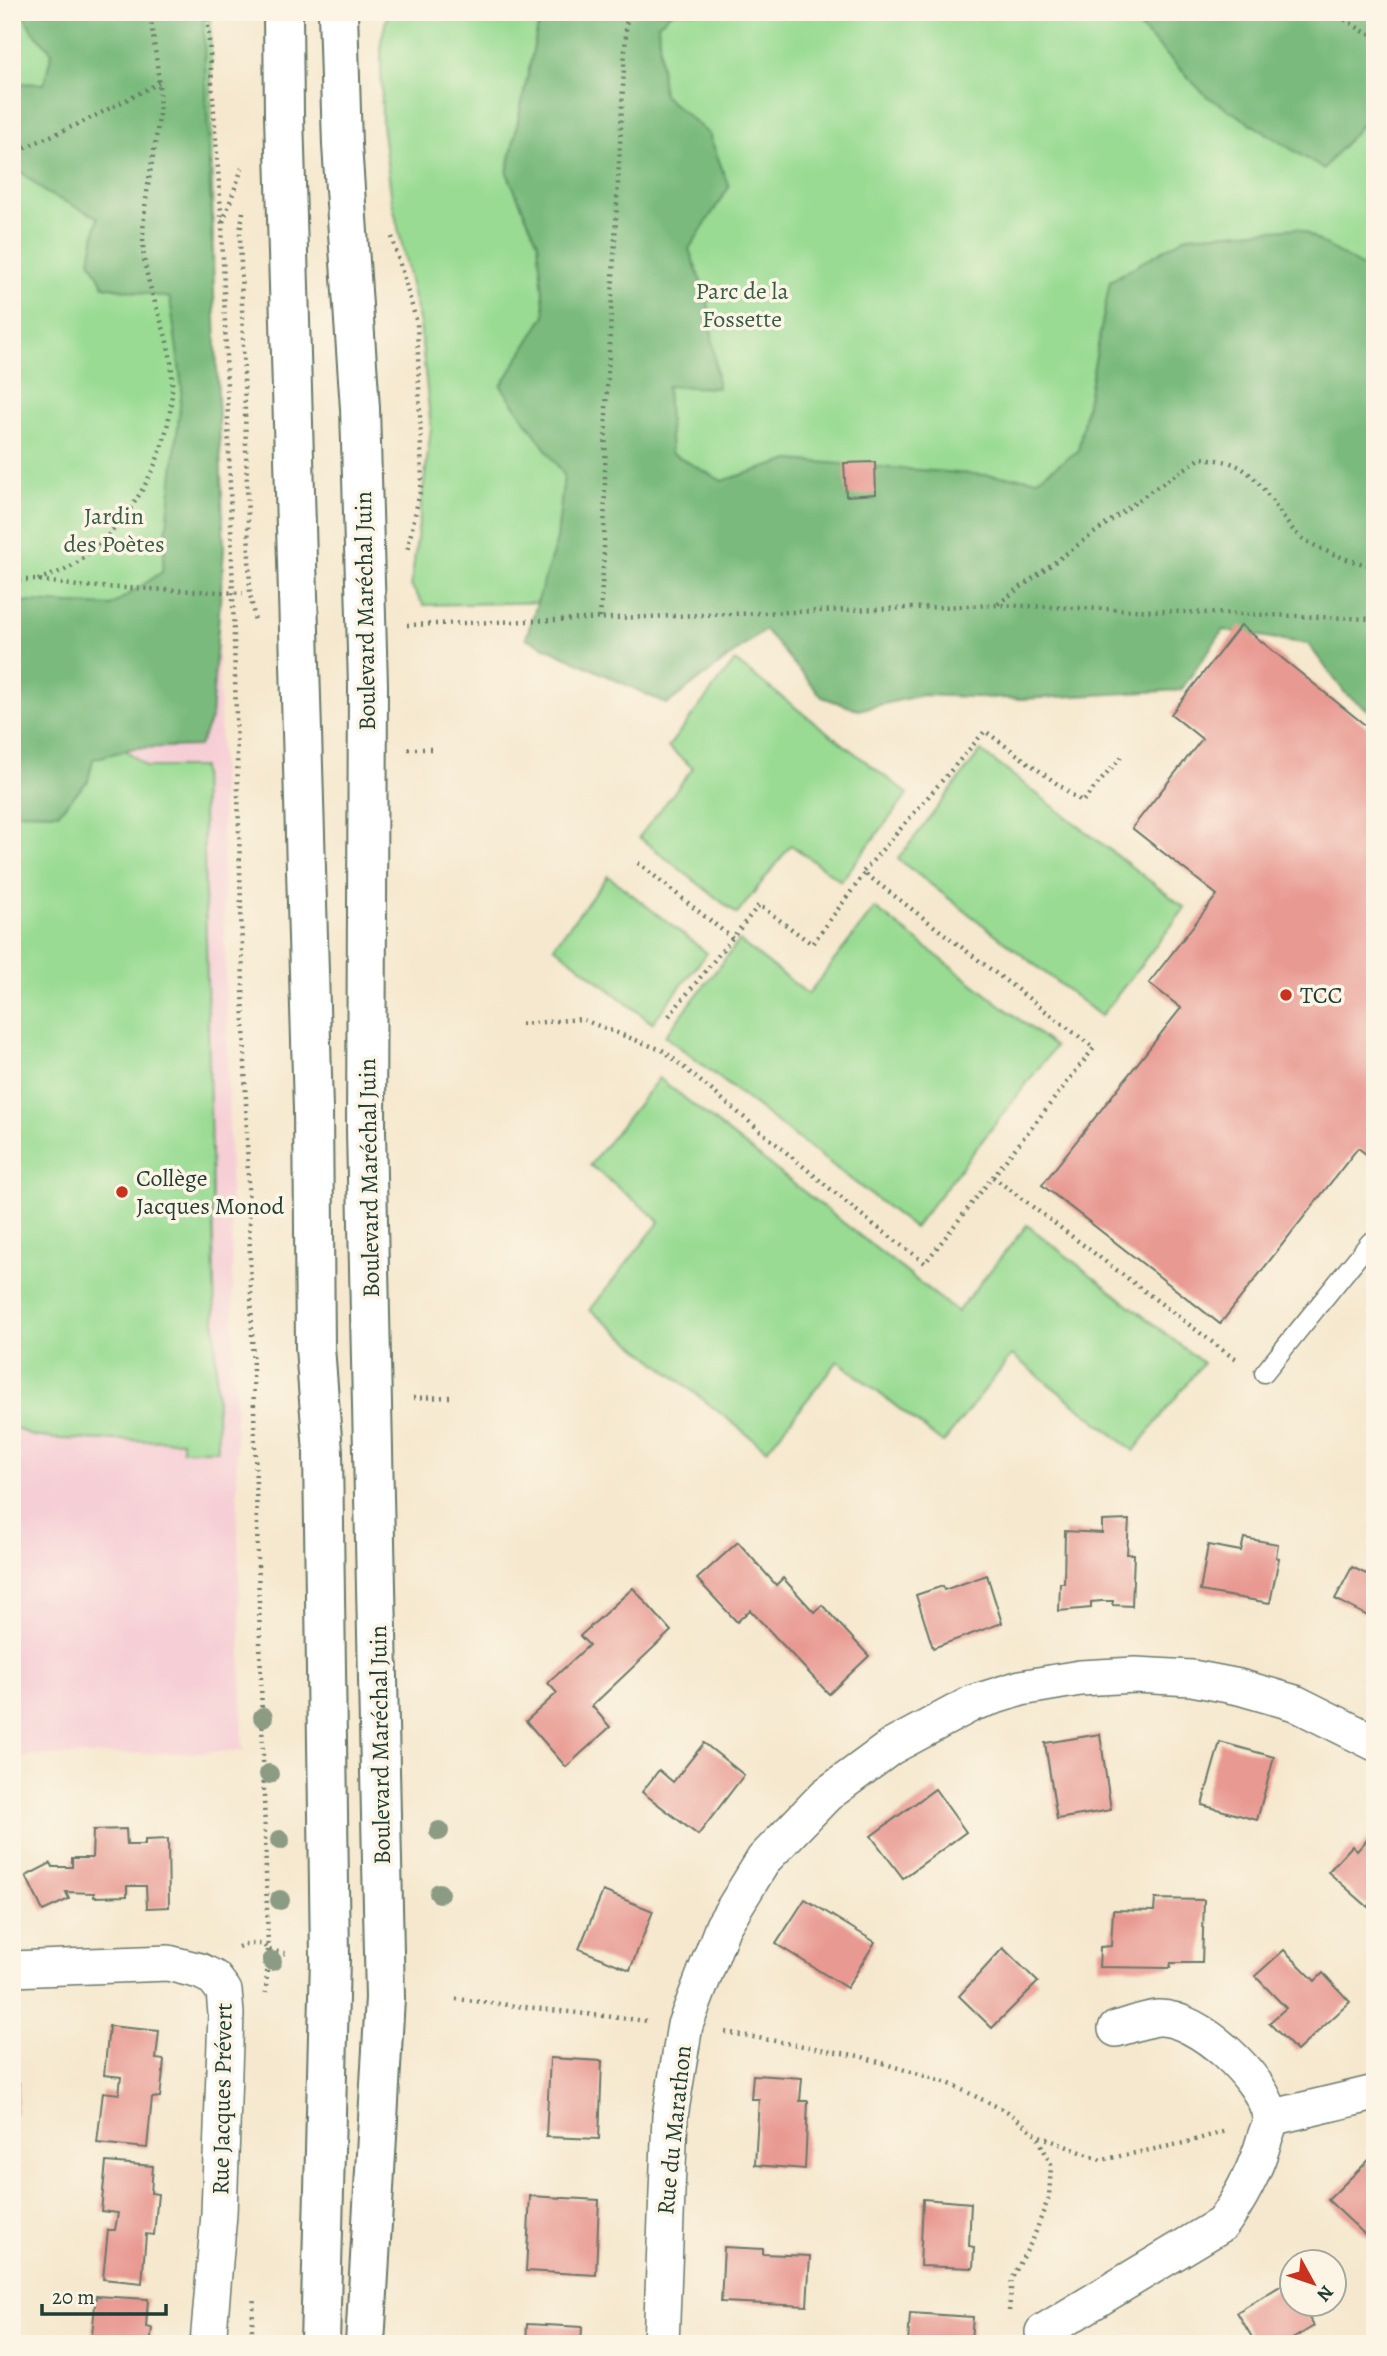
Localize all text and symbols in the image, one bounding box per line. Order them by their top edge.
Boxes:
park label: Parc de la Fossette [695,275,789,335]
street label: Boulevard Maréchal Juin [347,491,383,731]
park label: Jardin des Poètes [63,500,165,560]
place label: TCC [1300,979,1343,1011]
marker: TCC [1278,987,1294,1003]
street label: Boulevard Maréchal Juin [351,1058,387,1298]
place label: Collège Jacques Monod [136,1162,285,1222]
marker: Collège Jacques Monod [114,1184,130,1200]
street label: Boulevard Maréchal Juin [362,1625,398,1865]
street label: Rue Jacques Prévert [204,2003,240,2195]
street label: Rue du Marathon [649,2044,699,2216]
north arrow [1278,2248,1348,2318]
scale bar [42,2272,166,2316]
text: N [1311,2280,1340,2307]
text: 20 m [52,2283,95,2311]

